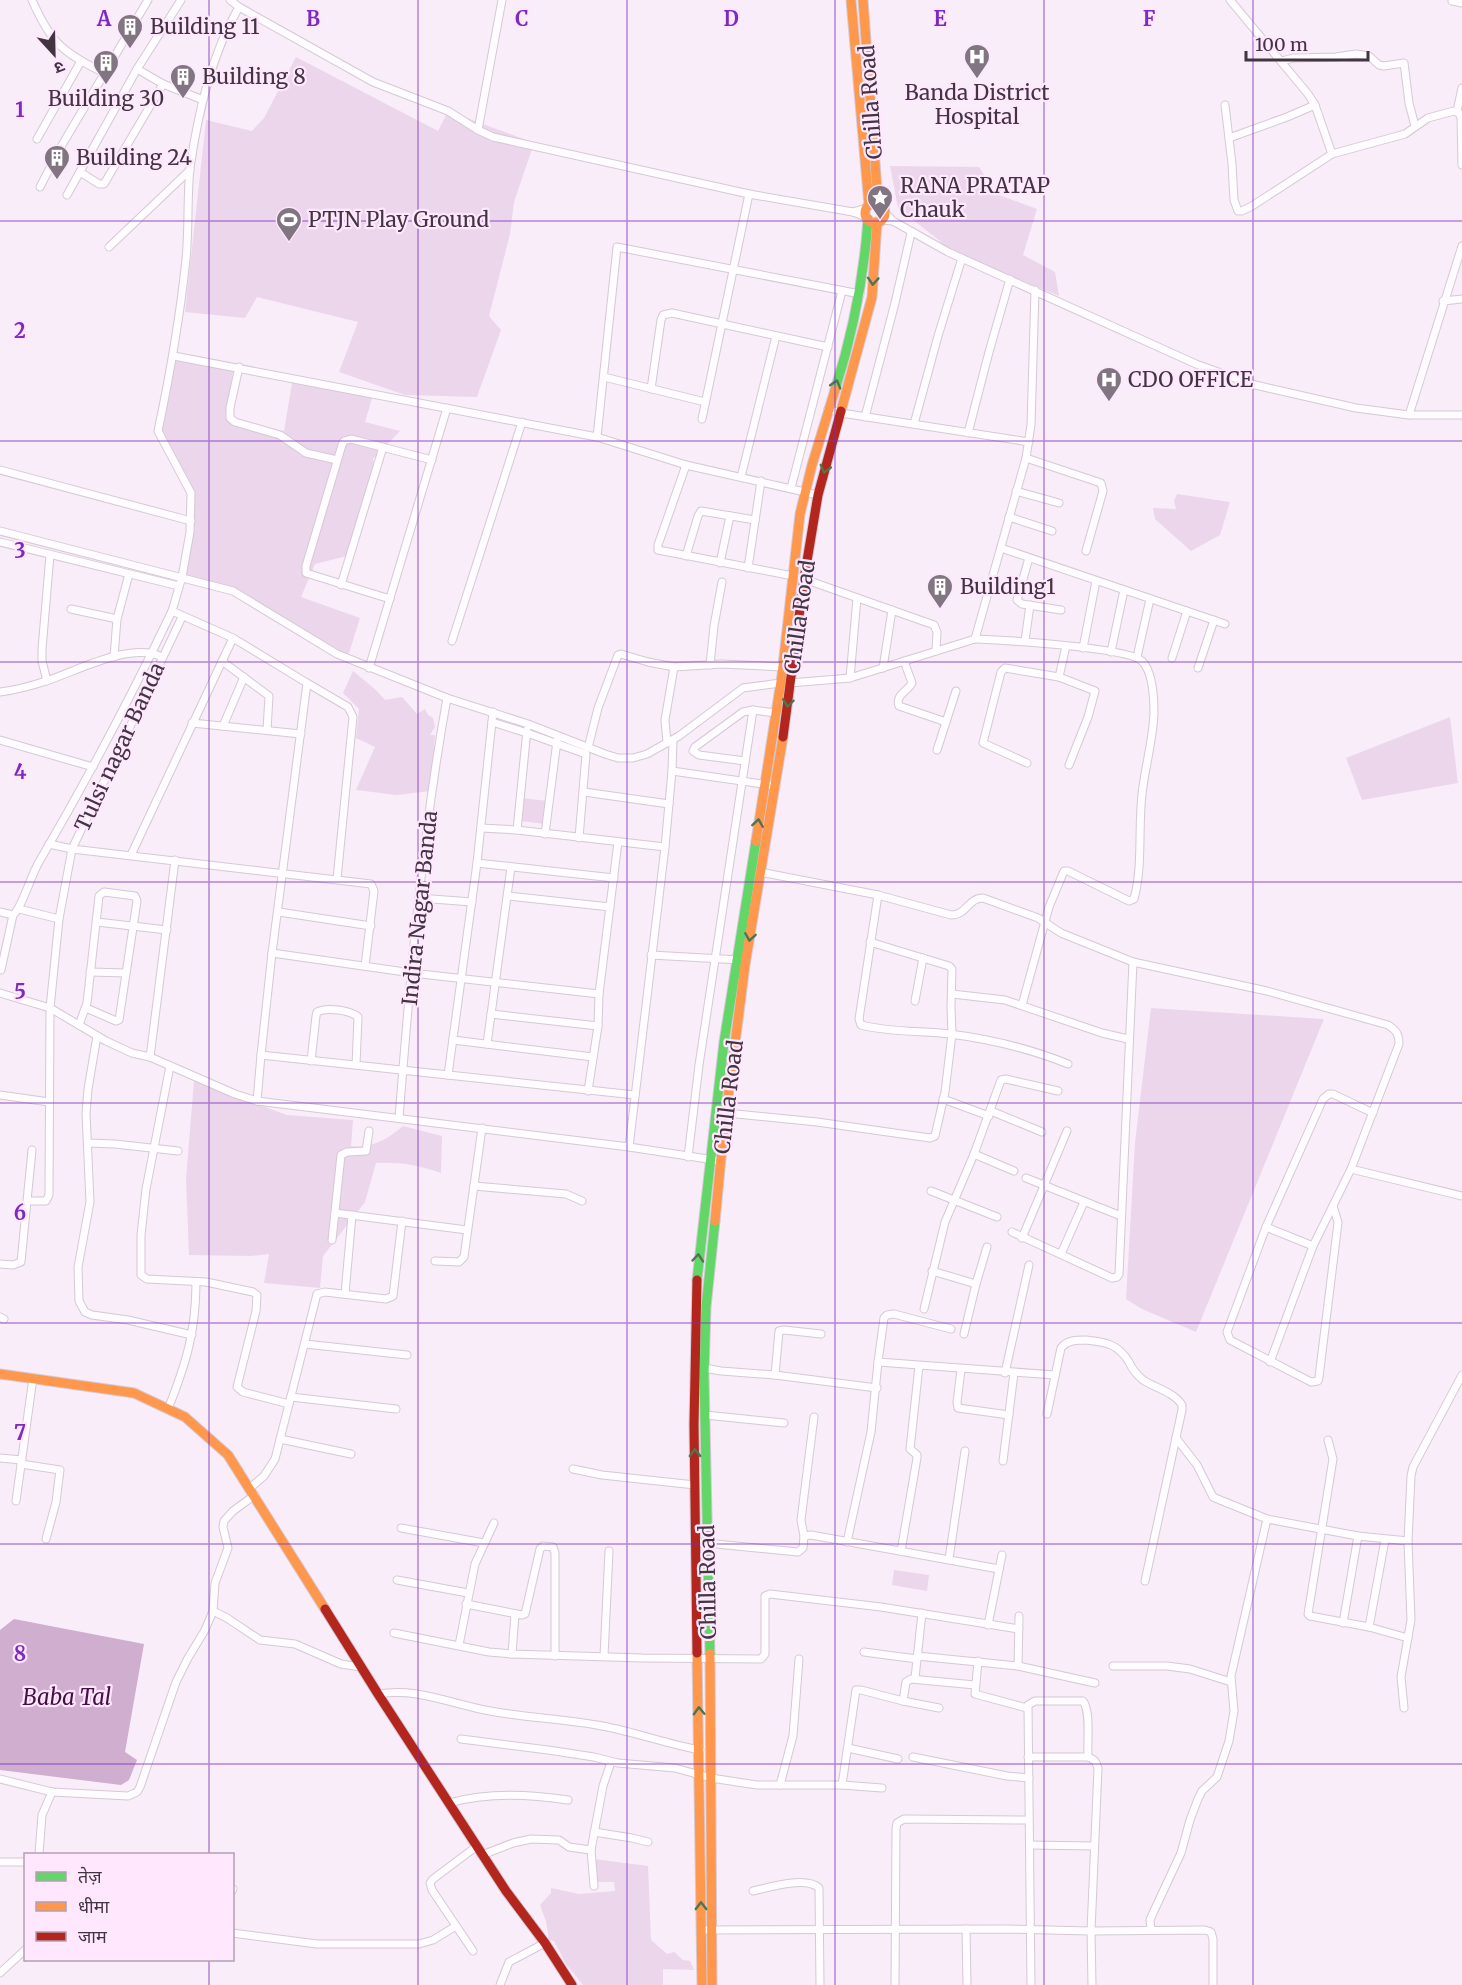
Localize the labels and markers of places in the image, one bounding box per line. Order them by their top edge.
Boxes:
building icon: Building 11 [115,12,145,50]
place label: Building 11 [150,13,260,40]
hospital icon: Banda District Hospital [962,42,992,80]
building icon: Building 30 [91,48,121,86]
building icon: Building 8 [168,62,198,100]
place label: Building 8 [202,63,306,90]
place label: Banda District Hospital [904,79,1050,130]
place label: Building 30 [48,85,164,112]
building icon: Building 24 [42,143,72,181]
place label: Building 24 [76,144,192,171]
place label: RANA PRATAP Chauk [900,172,1050,223]
place icon: RANA PRATAP Chauk [865,183,895,221]
sports icon: PTJN Play Ground [274,205,304,243]
place label: PTJN Play Ground [308,206,490,233]
hospital icon: CDO OFFICE [1094,365,1124,403]
place label: CDO OFFICE [1128,366,1254,393]
building icon: Building1 [925,572,955,610]
place label: Building1 [960,573,1056,600]

